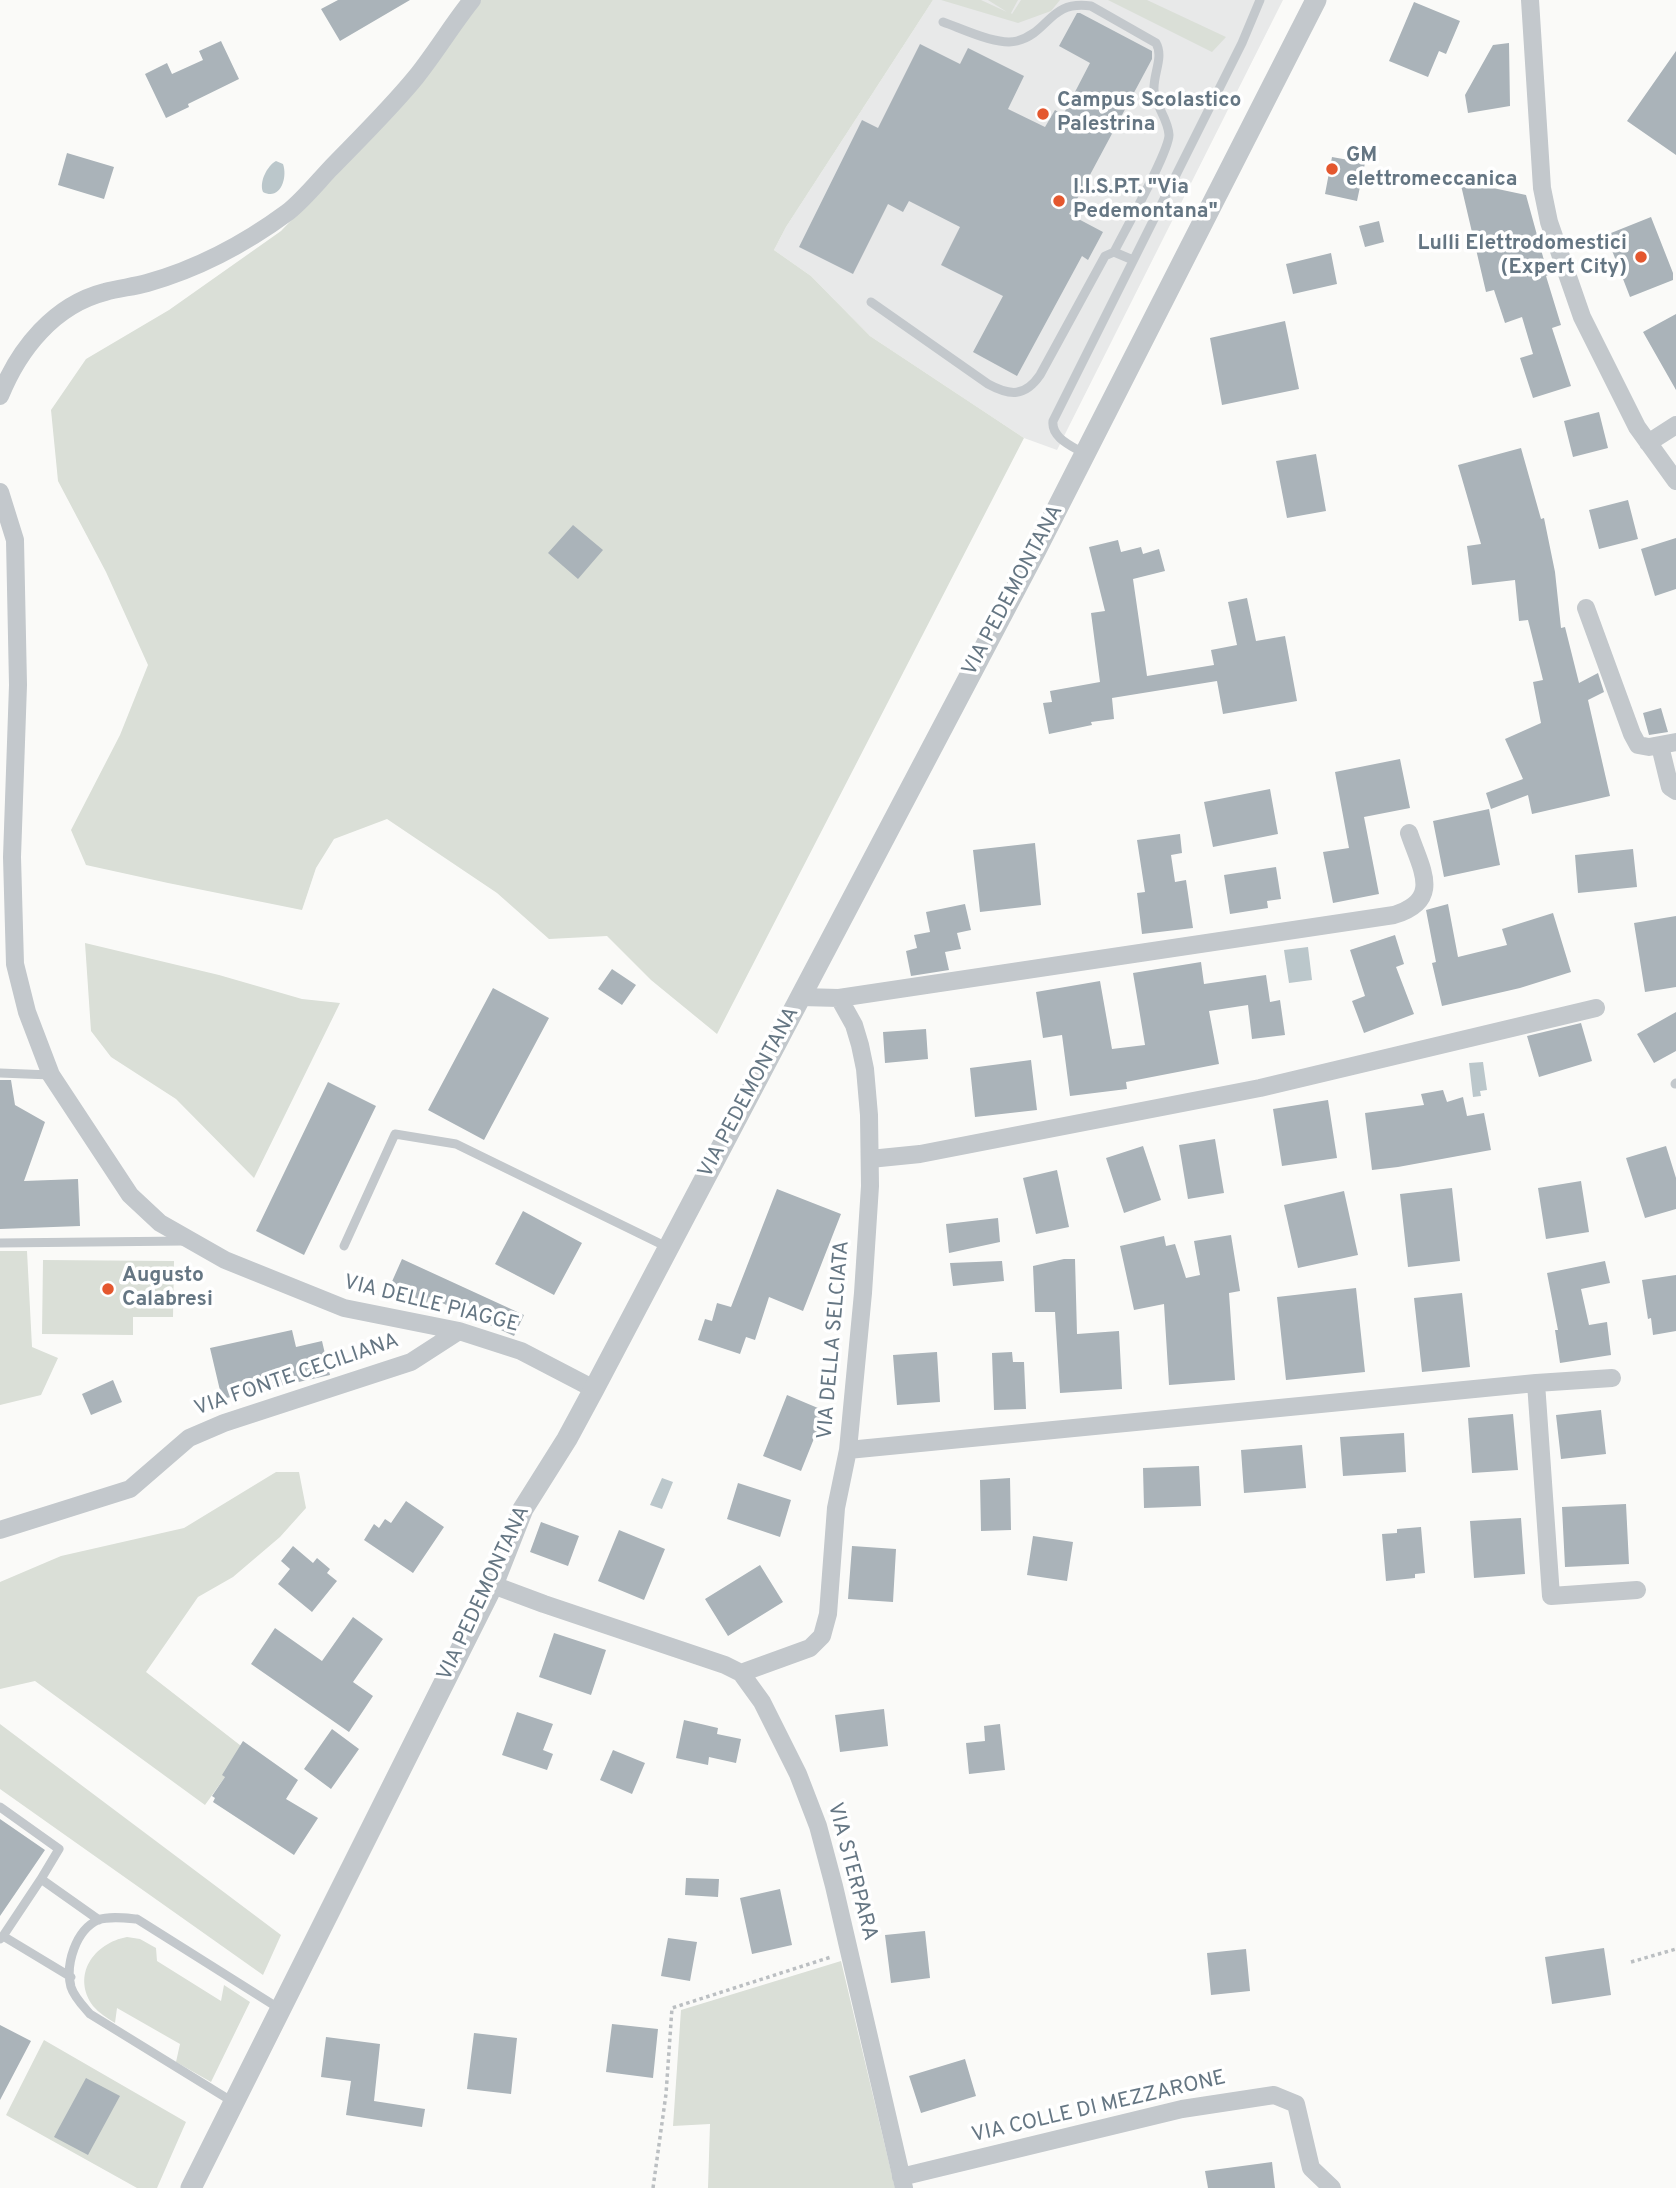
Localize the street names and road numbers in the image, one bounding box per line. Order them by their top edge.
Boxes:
street label: VIA PEDEMONTANA [958,501,1070,681]
street label: VIA PEDEMONTANA [694,1003,806,1183]
street label: VIA DELLA SELCIATA [814,1240,856,1440]
street label: VIA DELLE PIAGGE [341,1271,521,1339]
street label: VIA FONTE CECILIANA [192,1329,402,1423]
street label: VIA PEDEMONTANA [433,1503,537,1685]
street label: VIA STERPARA [820,1800,882,1944]
street label: VIA COLLE DI MEZZARONE [969,2066,1229,2150]

